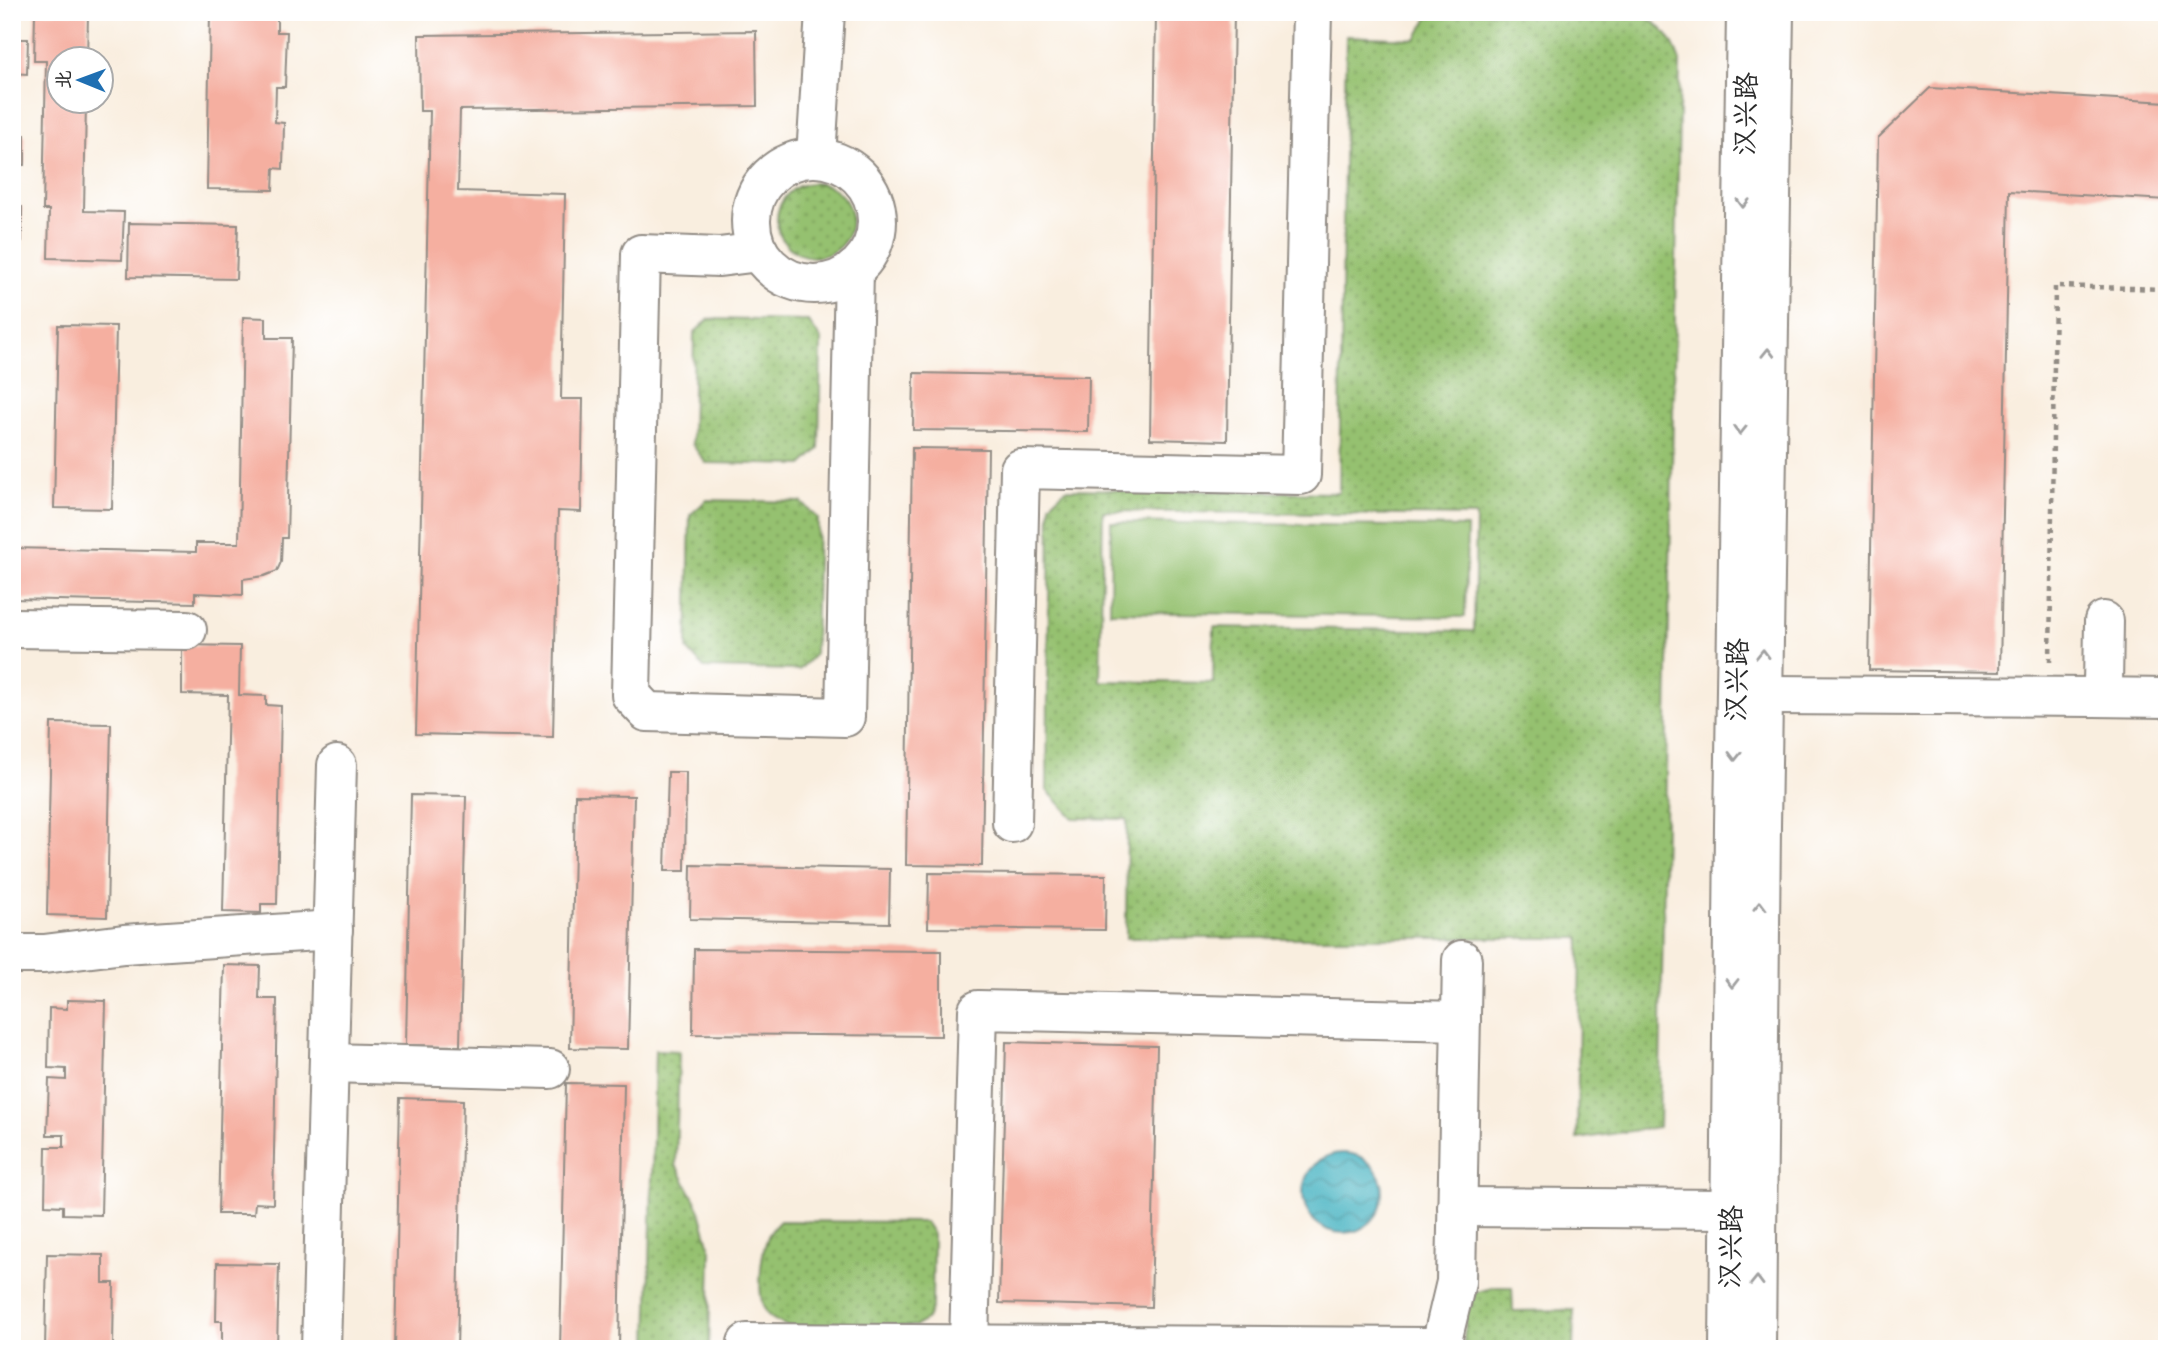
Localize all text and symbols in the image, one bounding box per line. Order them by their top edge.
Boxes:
north arrow [46,46,116,116]
text: 北 [52,70,79,89]
street label: 汉兴路 [1727,72,1770,156]
one-way arrow [1735,198,1751,209]
one-way arrow [1760,347,1776,358]
one-way arrow [1732,426,1748,436]
street label: 汉兴路 [1718,638,1761,722]
one-way arrow [1756,648,1771,659]
one-way arrow [1727,751,1743,762]
one-way arrow [1752,900,1768,911]
one-way arrow [1724,979,1740,989]
street label: 汉兴路 [1712,1205,1755,1289]
one-way arrow [1749,1275,1765,1285]

